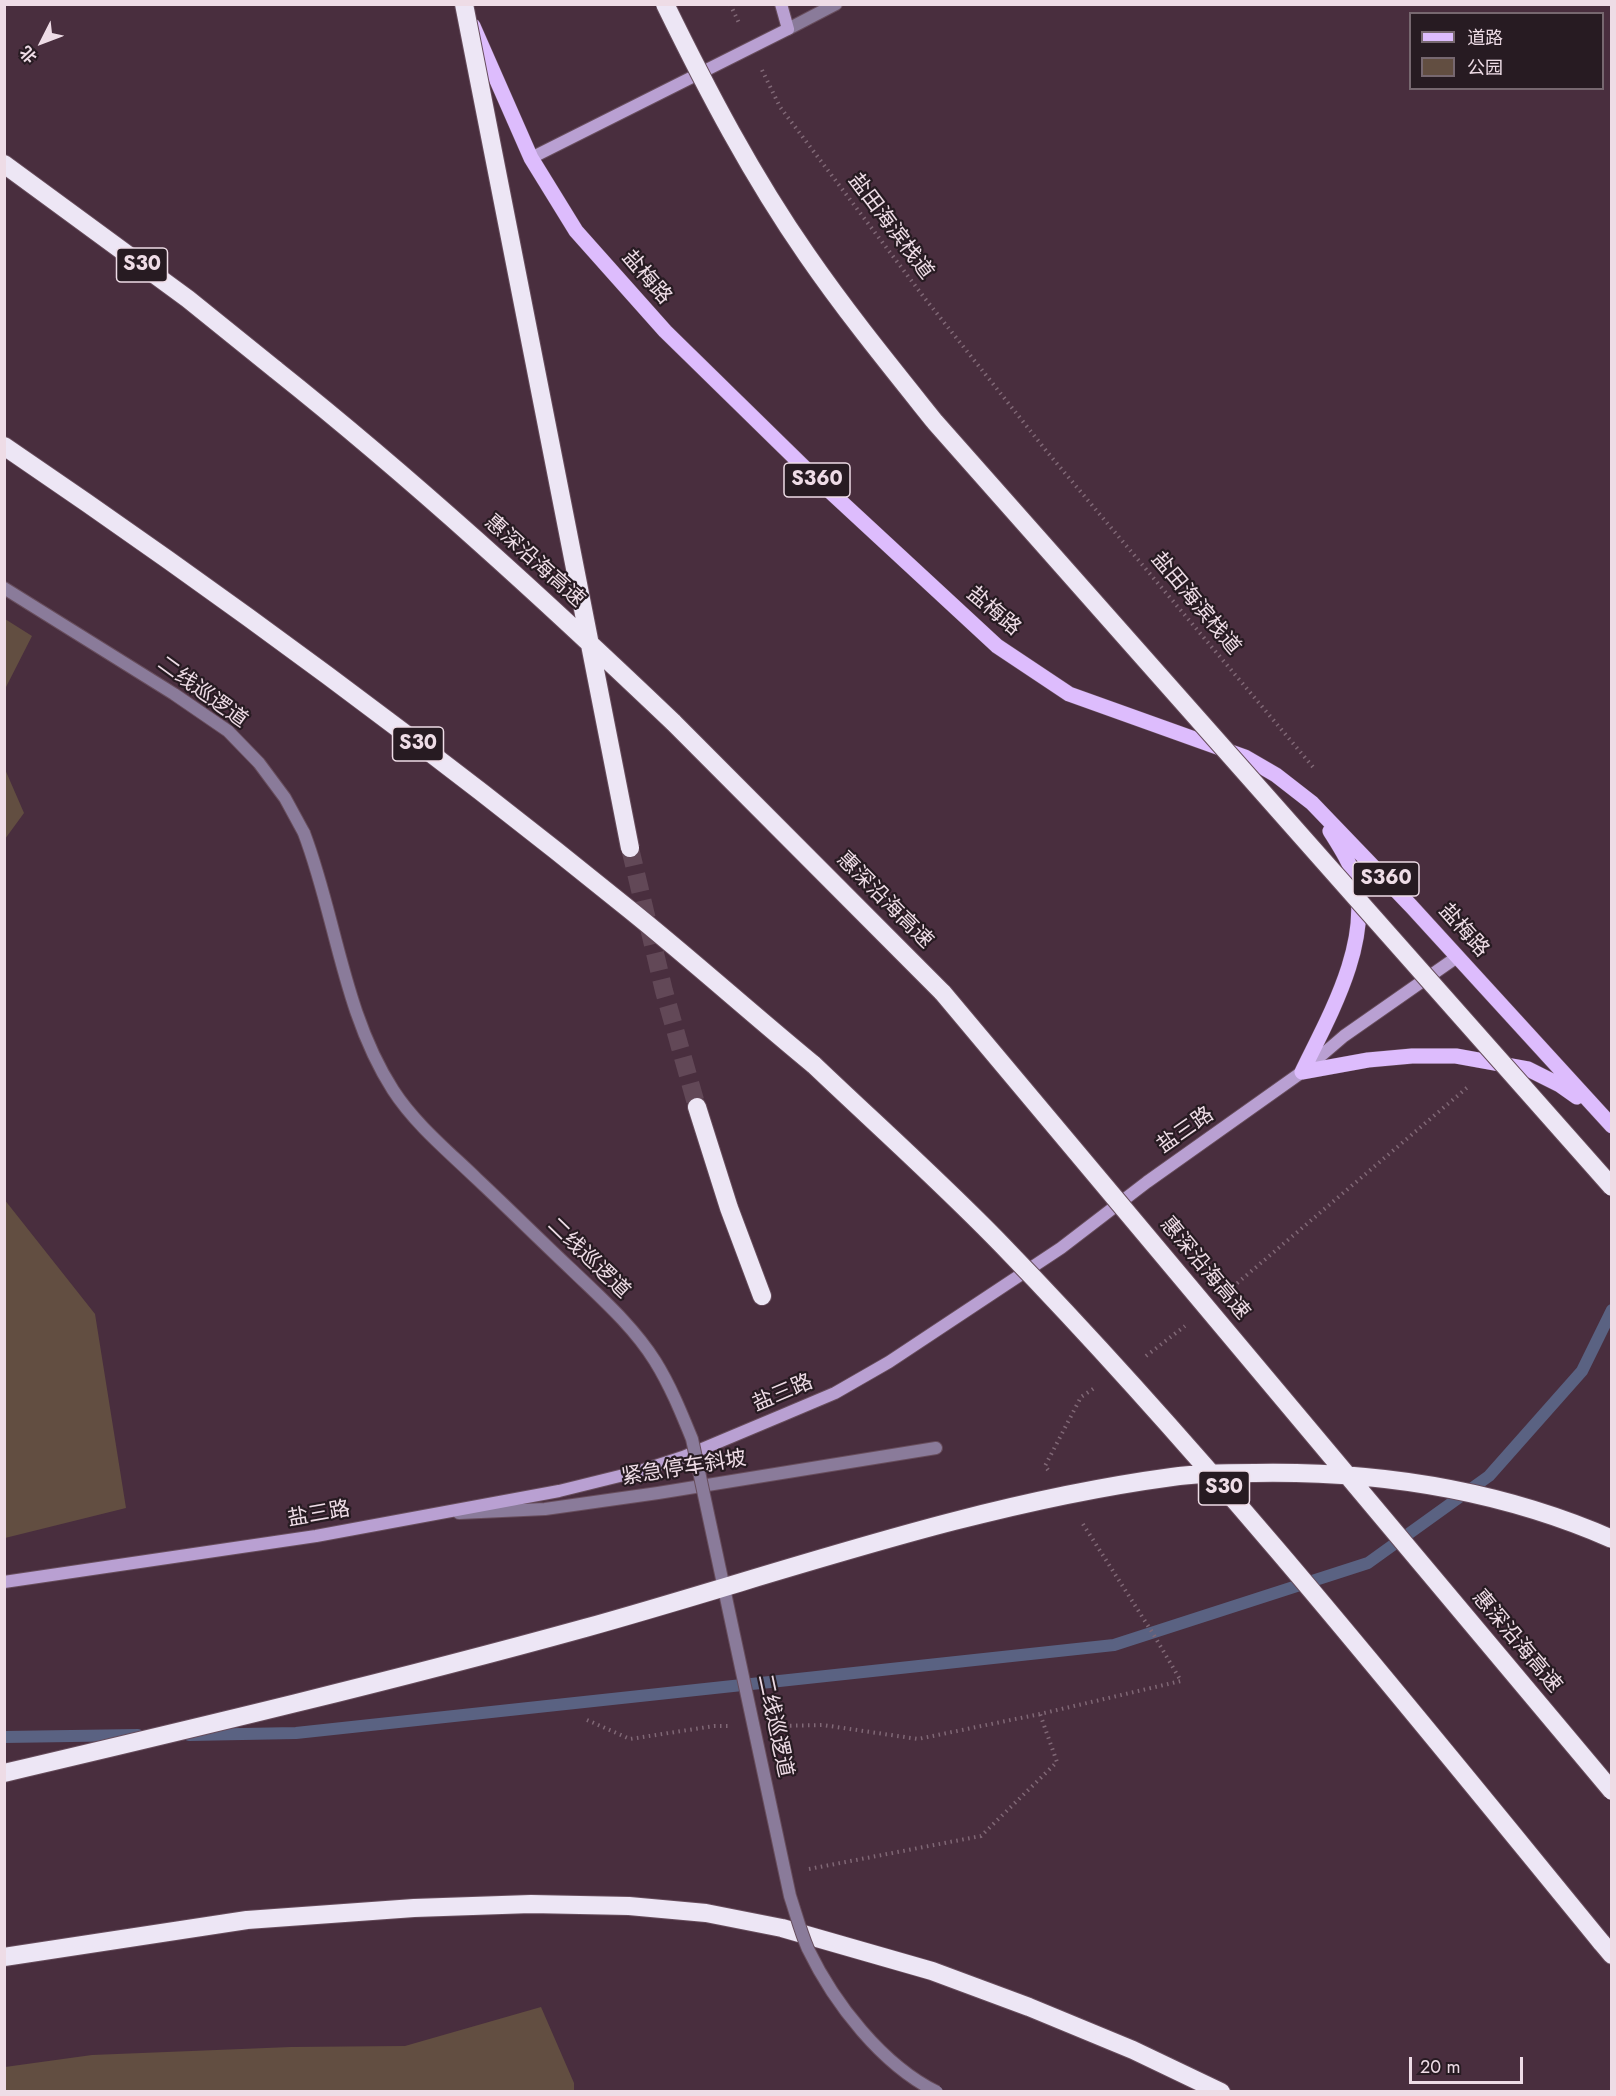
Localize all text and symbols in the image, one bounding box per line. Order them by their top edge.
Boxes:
north arrow [12,12,72,72]
legend [1409,12,1604,90]
text: 道路 [1467,25,1503,51]
text: 北 [14,41,42,68]
text: 公园 [1467,55,1503,81]
street label: 盐田海滨栈道 [842,169,938,285]
street label: 盐梅路 [616,246,676,310]
road number: S30 [116,248,168,282]
road number: S360 [784,463,850,497]
street label: 惠深沿海高速 [479,510,589,614]
street label: 盐田海滨栈道 [1145,548,1245,660]
street label: 盐梅路 [961,582,1025,642]
street label: 二线巡逻道 [152,652,252,734]
road number: S30 [392,727,444,761]
street label: 惠深沿海高速 [831,848,937,954]
road number: S360 [1353,862,1419,896]
street label: 盐梅路 [1433,899,1493,963]
street label: 盐三路 [1153,1103,1219,1159]
street label: 二线巡逻道 [541,1213,635,1305]
street label: 惠深沿海高速 [1154,1213,1254,1325]
street label: 盐三路 [749,1370,817,1418]
street label: 紧急停车斜坡 [620,1447,748,1491]
road number: S30 [1198,1471,1250,1505]
street label: 盐三路 [286,1497,352,1533]
street label: 惠深沿海高速 [1466,1586,1566,1698]
street label: 二线巡逻道 [751,1672,797,1780]
scale bar [1412,2045,1526,2083]
text: 20 m [1420,2054,1460,2080]

